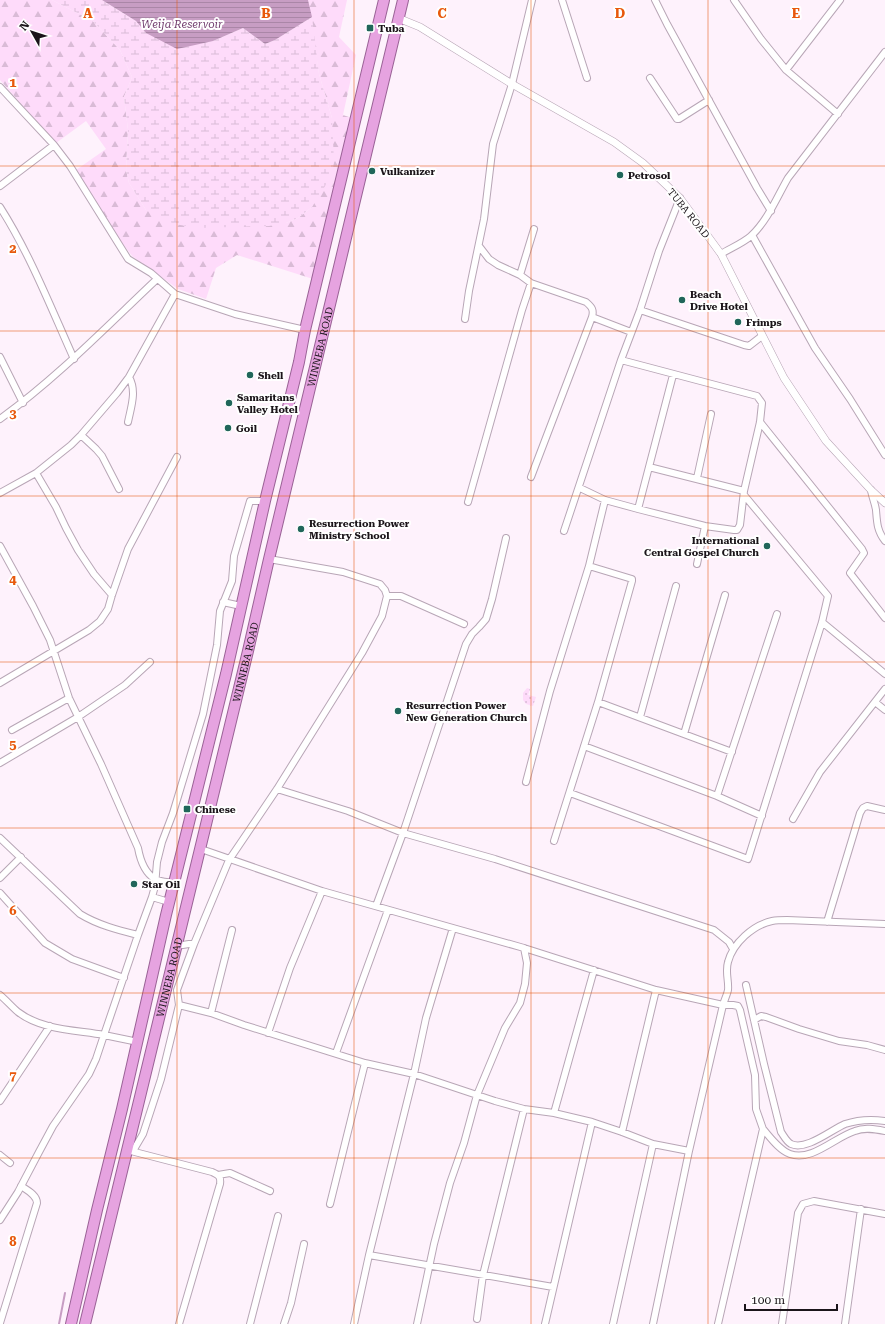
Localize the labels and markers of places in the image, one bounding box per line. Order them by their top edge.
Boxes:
marker: Tuba [365,23,375,33]
place label: Tuba [378,23,405,34]
marker: Vulkanizer [367,166,377,176]
place label: Vulkanizer [380,166,435,177]
marker: Petrosol [615,170,625,180]
place label: Petrosol [628,170,671,181]
place label: Beach Drive Hotel [690,289,748,312]
marker: Beach Drive Hotel [677,295,687,305]
marker: Frimps [733,317,743,327]
place label: Frimps [746,317,782,328]
marker: Shell [245,370,255,380]
place label: Shell [258,370,284,381]
place label: Samaritans Valley Hotel [237,392,299,415]
marker: Samaritans Valley Hotel [224,398,234,408]
marker: Goil [223,423,233,433]
place label: Goil [236,423,258,434]
place label: Resurrection Power Ministry School [309,518,410,541]
marker: Resurrection Power Ministry School [296,524,306,534]
place label: International Central Gospel Church [644,535,760,558]
marker: International Central Gospel Church [762,541,772,551]
place label: Resurrection Power New Generation Church [406,700,528,723]
marker: Resurrection Power New Generation Church [393,706,403,716]
marker: Chinese [182,804,192,814]
place label: Chinese [195,804,236,815]
marker: Star Oil [129,879,139,889]
place label: Star Oil [142,879,181,890]

